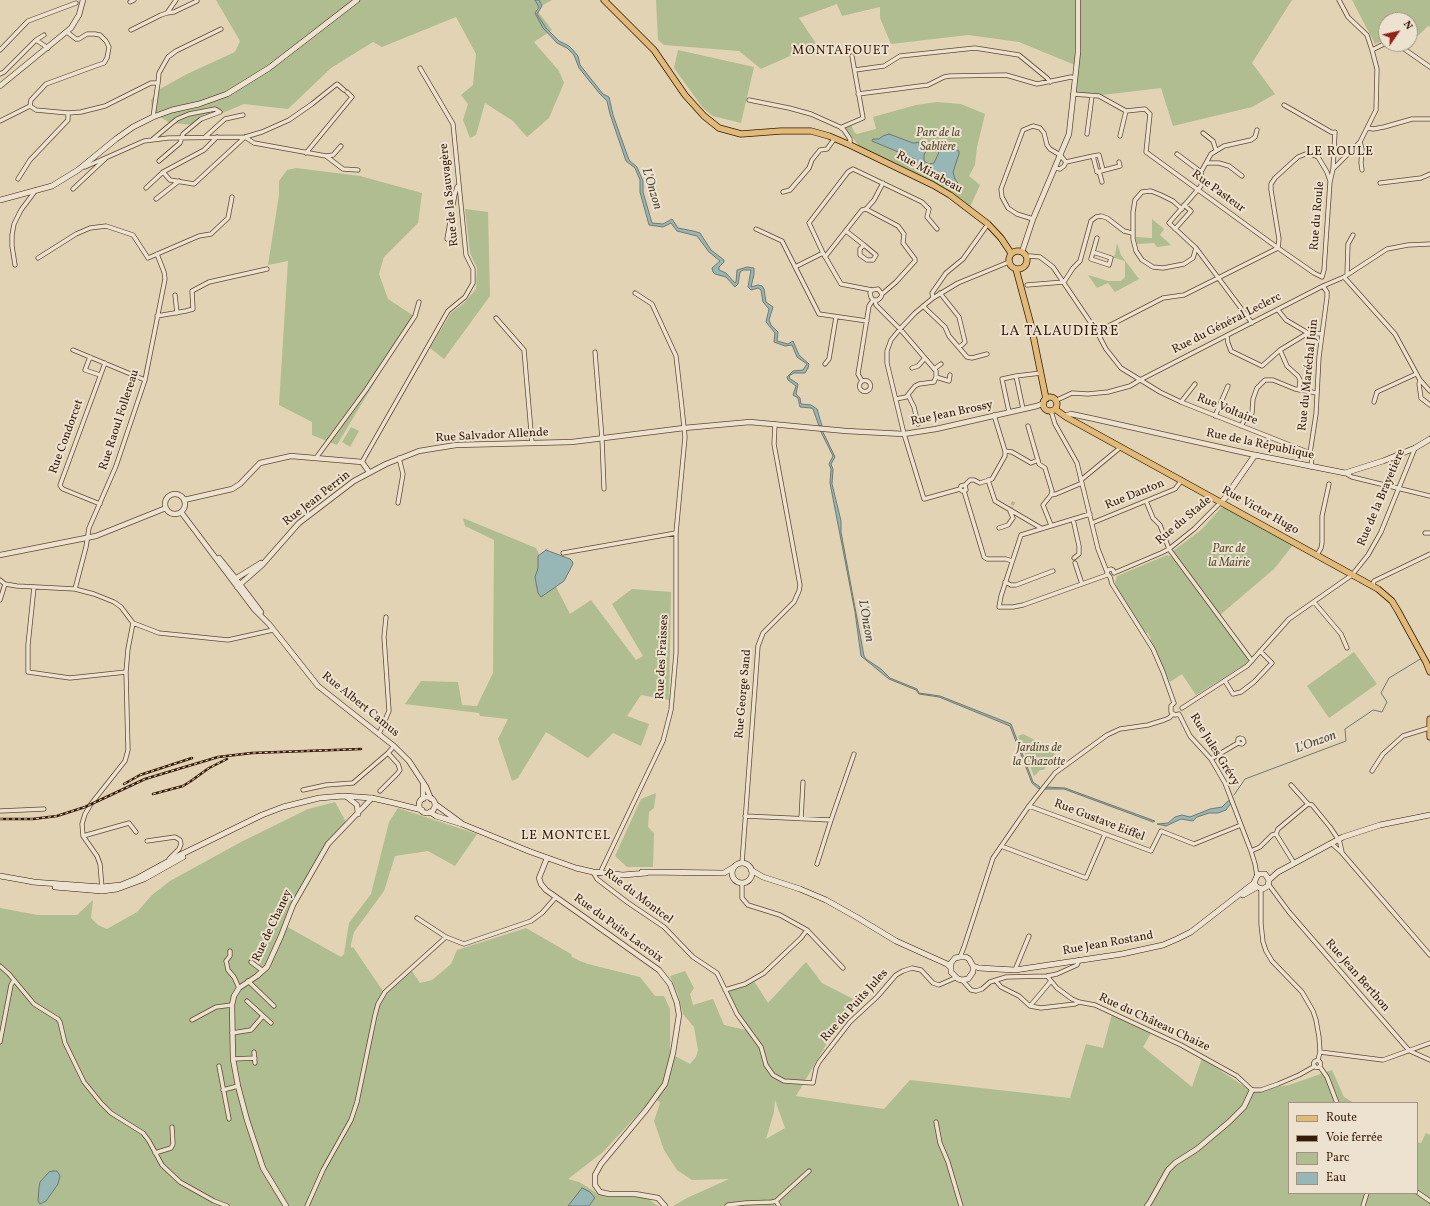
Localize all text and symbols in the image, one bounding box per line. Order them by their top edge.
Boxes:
north arrow [1378,12,1418,52]
text: N [1399,18,1416,33]
district label: MONTAFOUET [792,44,890,60]
park label: Parc de la Sablière [916,127,960,155]
street label: Rue de la Sauvagère [437,143,463,247]
district label: LE ROULE [1306,145,1374,161]
street label: Rue Mirabeau [893,149,965,197]
water label: L'Onzon [637,166,665,212]
street label: Rue Pasteur [1188,168,1248,216]
street label: Rue du Roule [1308,181,1328,251]
street label: Rue du Général Leclerc [1170,290,1284,358]
street label: Rue du Maréchal Juin [1296,318,1322,432]
district label: LA TALAUDIÈRE [1001,324,1119,340]
street label: Rue Raoul Follereau [97,368,143,472]
street label: Rue Voltaire [1194,391,1260,429]
street label: Rue Condorcet [47,398,87,476]
street label: Rue Jean Brossy [910,398,994,430]
street label: Rue Salvador Allende [435,426,549,446]
street label: Rue de la République [1205,427,1315,463]
street label: Rue de la Brayetière [1355,447,1409,549]
street label: Rue Jean Perrin [280,468,354,530]
street label: Rue Danton [1103,477,1167,513]
street label: Rue Victor Hugo [1219,484,1301,538]
street label: Rue du Stade [1153,494,1215,548]
park label: Parc de la Mairie [1208,543,1250,571]
water label: L'Onzon [854,599,876,643]
street label: Rue des Fraisses [654,614,672,700]
street label: Rue George Sand [733,649,755,739]
street label: Rue Albert Camus [318,669,402,741]
street label: Rue Jules Grévy [1186,711,1242,789]
water label: L'Onzon [1293,728,1339,758]
park label: Jardins de la Chazotte [1013,742,1065,770]
street label: Rue Gustave Eiffel [1052,797,1146,845]
district label: LE MONTCEL [521,829,611,845]
street label: Rue du Montcel [601,867,675,927]
street label: Rue de Chaney [250,888,296,964]
street label: Rue du Puits Lacroix [570,892,666,966]
street label: Rue Jean Rostand [1062,929,1154,959]
street label: Rue Jean Berthon [1322,937,1392,1015]
street label: Rue du Puits Jules [818,967,892,1045]
street label: Rue du Château Chaize [1096,991,1212,1055]
legend [1288,1102,1418,1194]
text: Route [1326,1110,1357,1126]
text: Voie ferrée [1326,1130,1382,1146]
text: Parc [1326,1150,1349,1166]
text: Eau [1326,1170,1346,1186]

